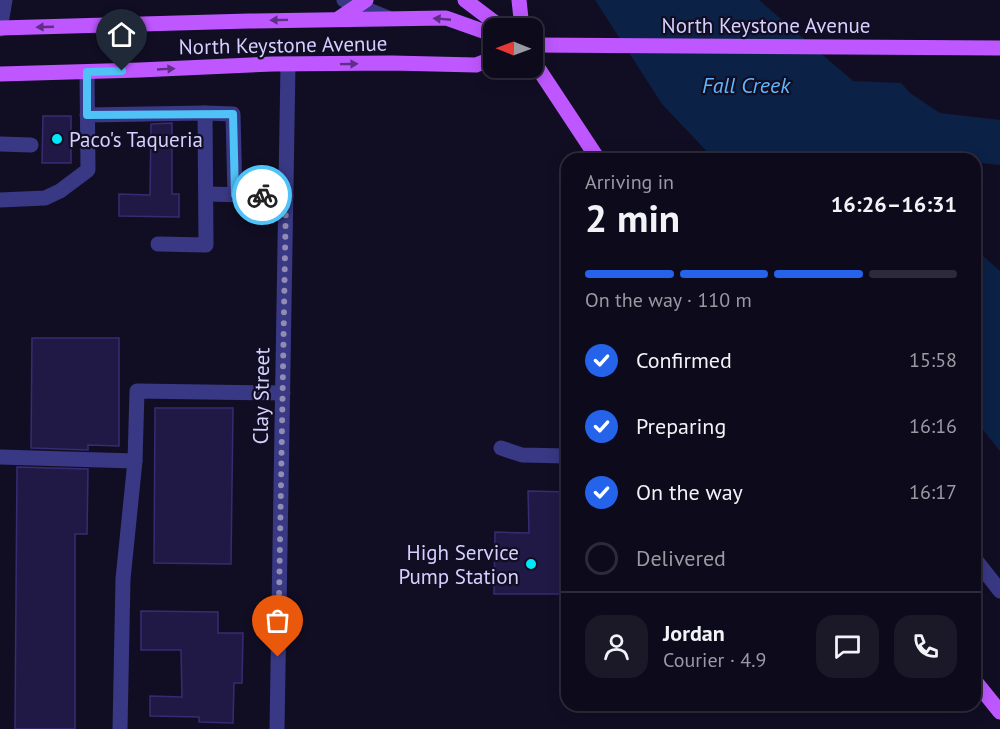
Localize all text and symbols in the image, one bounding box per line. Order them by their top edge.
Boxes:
pin [96,9,147,71]
street label: North Keystone Avenue [662,12,870,39]
one-way arrow [432,14,451,24]
one-way arrow [270,15,289,25]
icon: home [105,18,138,51]
north arrow [483,18,543,78]
map controls [483,18,543,78]
one-way arrow [35,22,54,32]
street label: North Keystone Avenue [178,30,388,60]
one-way arrow [340,59,359,68]
one-way arrow [157,64,176,73]
water label: Fall Creek [702,71,791,99]
place label: Paco's Taqueria [69,126,203,153]
marker: Paco's Taqueria [50,132,64,146]
courier [232,165,292,225]
text: Arriving in [585,169,674,195]
icon: bike [246,179,279,212]
text: 16:26–16:31 [831,190,957,218]
text: 2 min [585,192,680,243]
text: On the way · 110 m [585,287,752,313]
icon: check [585,344,618,377]
text: Confirmed [636,346,732,374]
street label: Clay Street [247,347,275,445]
text: 15:58 [909,347,957,373]
icon: check [585,410,618,443]
text: Preparing [636,412,726,440]
text: 16:16 [909,413,957,439]
icon: check [585,476,618,509]
text: On the way [636,478,743,506]
text: 16:17 [909,479,957,505]
place label: High Service Pump Station [398,539,519,590]
text: Delivered [636,544,726,572]
marker: High Service Pump Station [524,557,538,571]
pin [252,595,303,657]
icon: bag [261,604,294,637]
button: person [585,615,648,678]
button: chat [816,615,879,678]
button: phone [894,615,957,678]
text: Jordan [663,619,725,647]
text: Courier · 4.9 [663,647,766,673]

